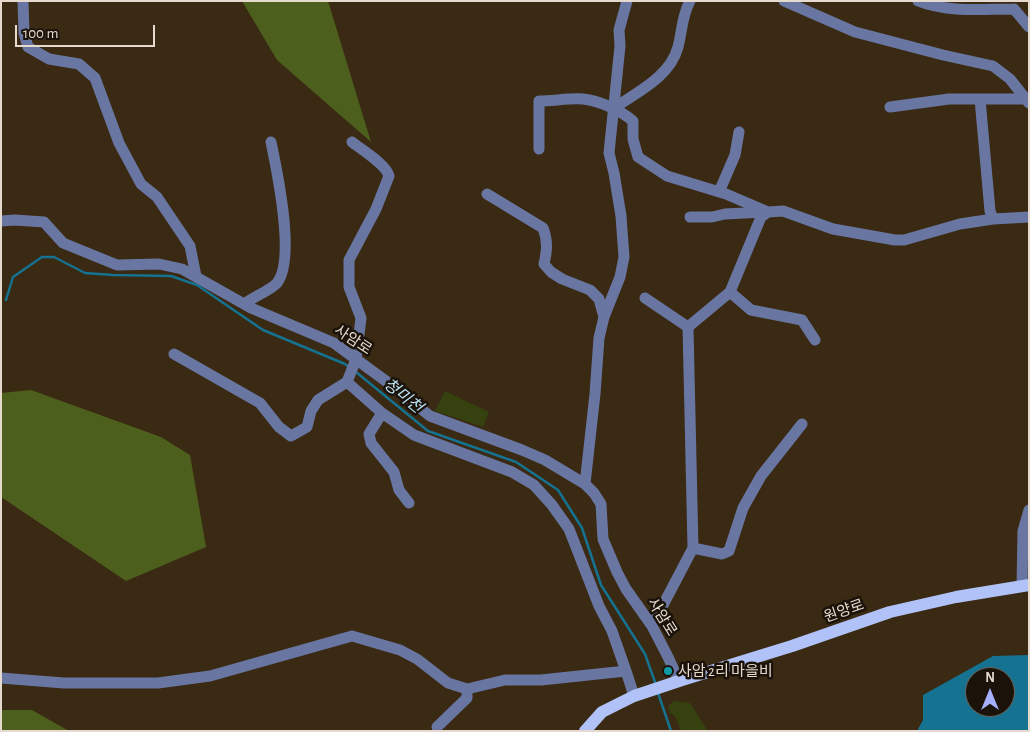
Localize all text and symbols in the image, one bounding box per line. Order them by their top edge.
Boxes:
scale bar [18,15,158,47]
text: 100 m [23,26,58,41]
street label: 사암로 [331,321,375,359]
water label: 청미천 [380,375,426,417]
street label: 사암로 [643,595,681,639]
street label: 원양로 [821,596,867,626]
place label: 사암 2리 마을비 [678,662,773,680]
marker: 사암 2리 마을비 [662,665,674,677]
north arrow [965,667,1015,717]
text: N [985,671,995,685]

